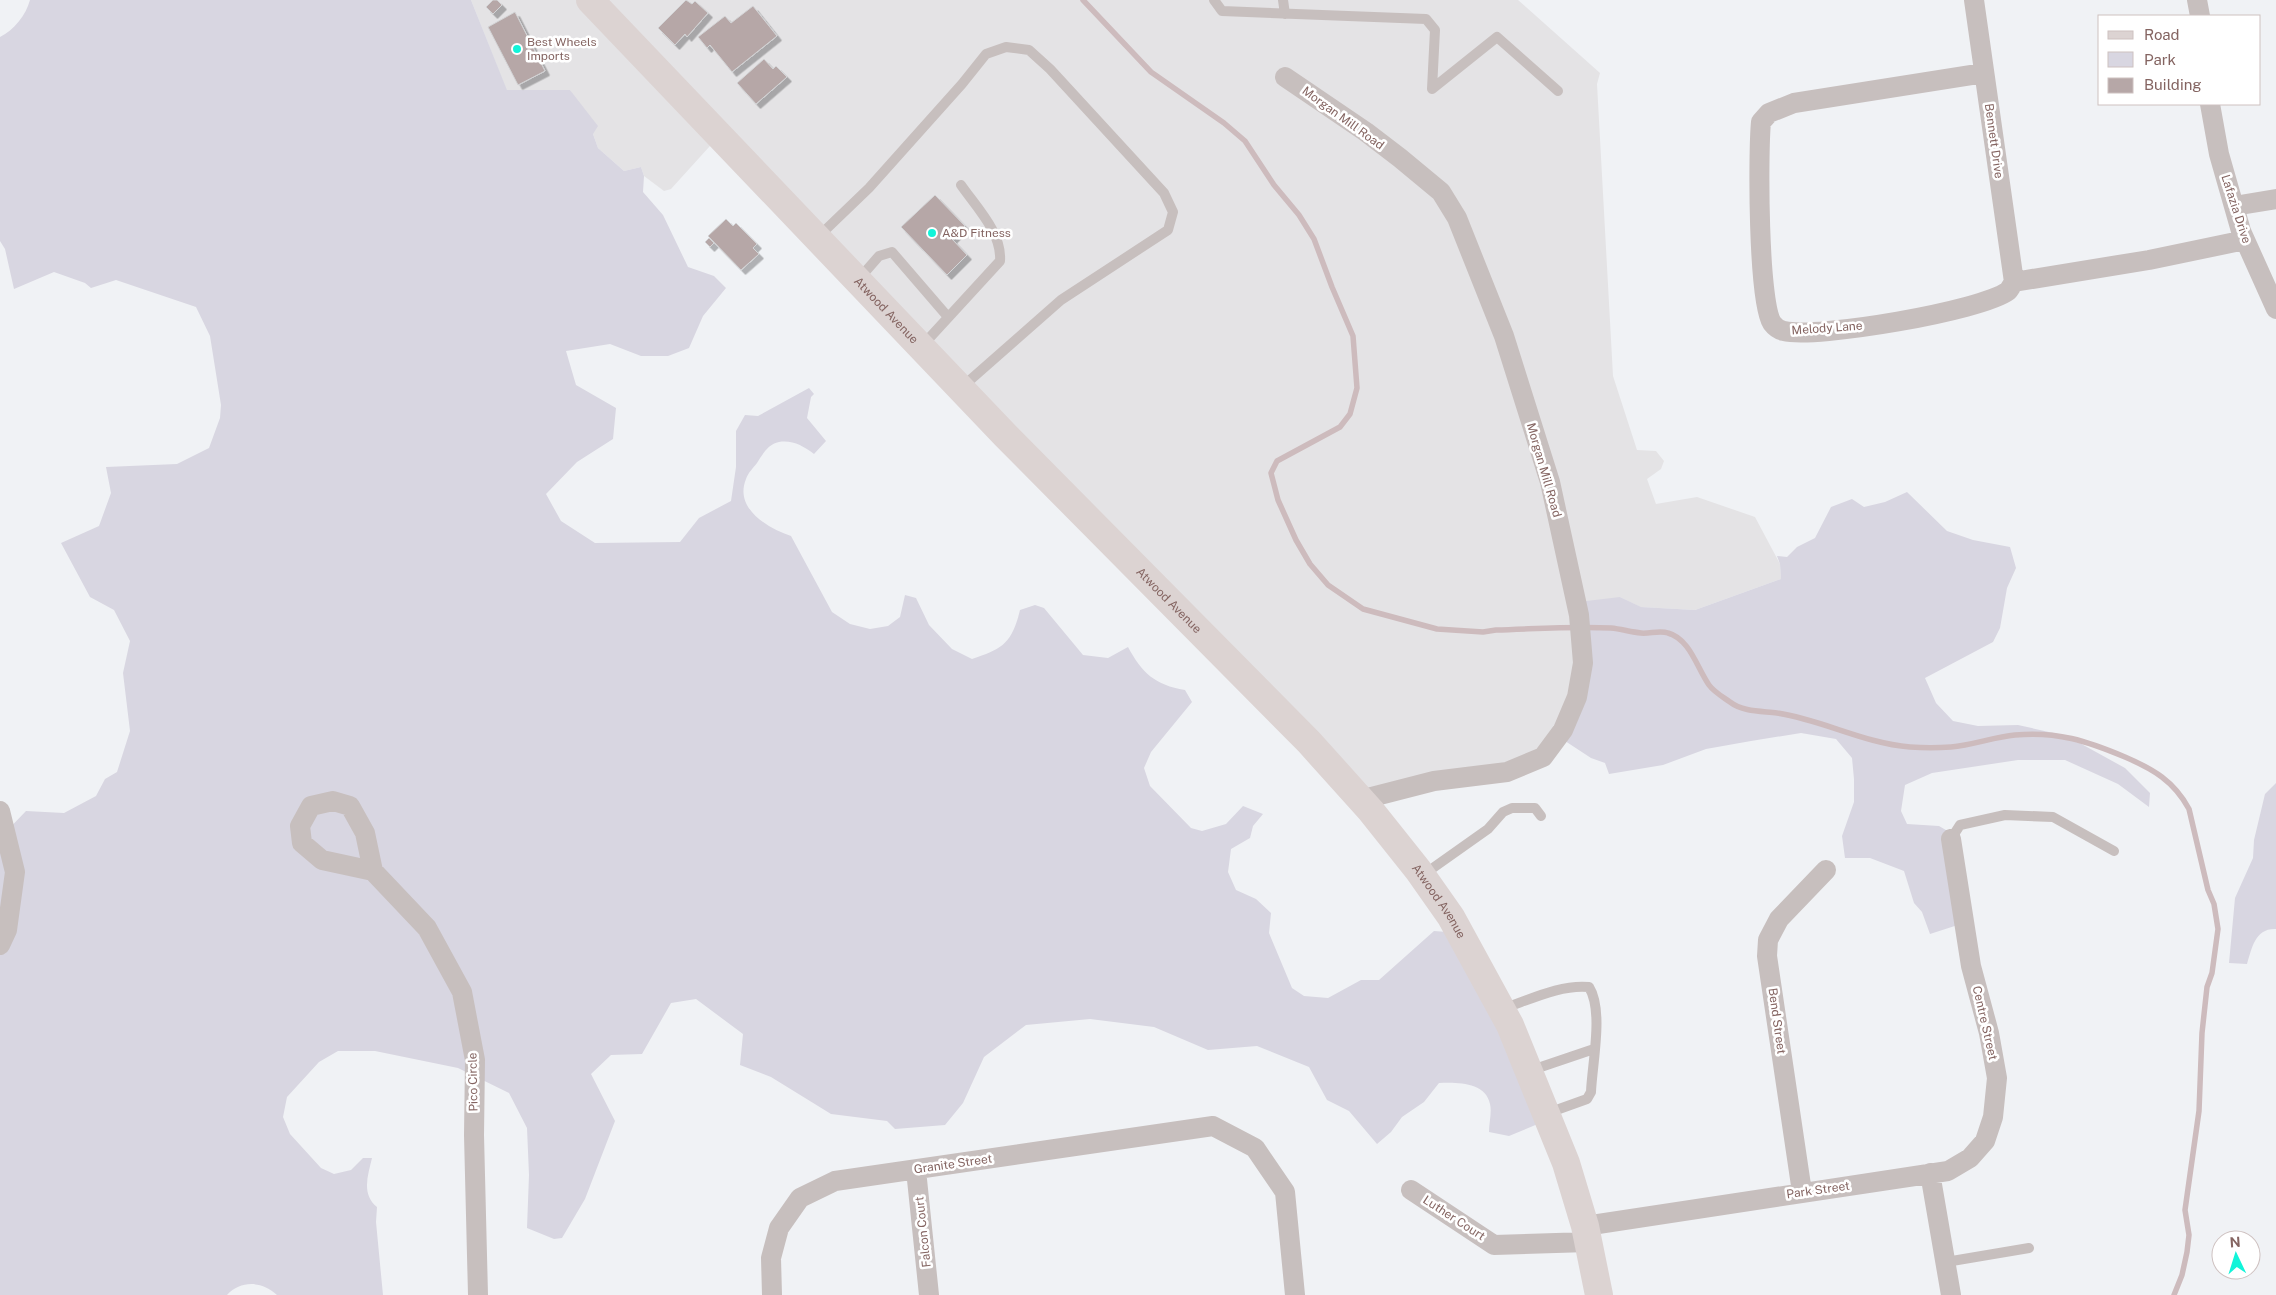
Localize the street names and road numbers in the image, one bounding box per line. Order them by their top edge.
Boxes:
street label: Morgan Mill Road [1299,84,1387,152]
street label: Bennett Drive [1982,103,2006,180]
street label: Lafazia Drive [2218,173,2254,245]
street label: Atwood Avenue [851,274,921,347]
street label: Melody Lane [1791,319,1863,337]
street label: Morgan Mill Road [1524,421,1564,519]
street label: Atwood Avenue [1133,565,1204,636]
street label: Atwood Avenue [1409,861,1468,941]
street label: Centre Street [1970,985,2000,1062]
street label: Bend Street [1765,987,1789,1055]
street label: Pico Circle [465,1052,481,1112]
street label: Granite Street [913,1152,993,1176]
street label: Park Street [1786,1179,1851,1201]
street label: Luther Court [1420,1193,1488,1243]
street label: Falcon Court [912,1195,934,1268]

